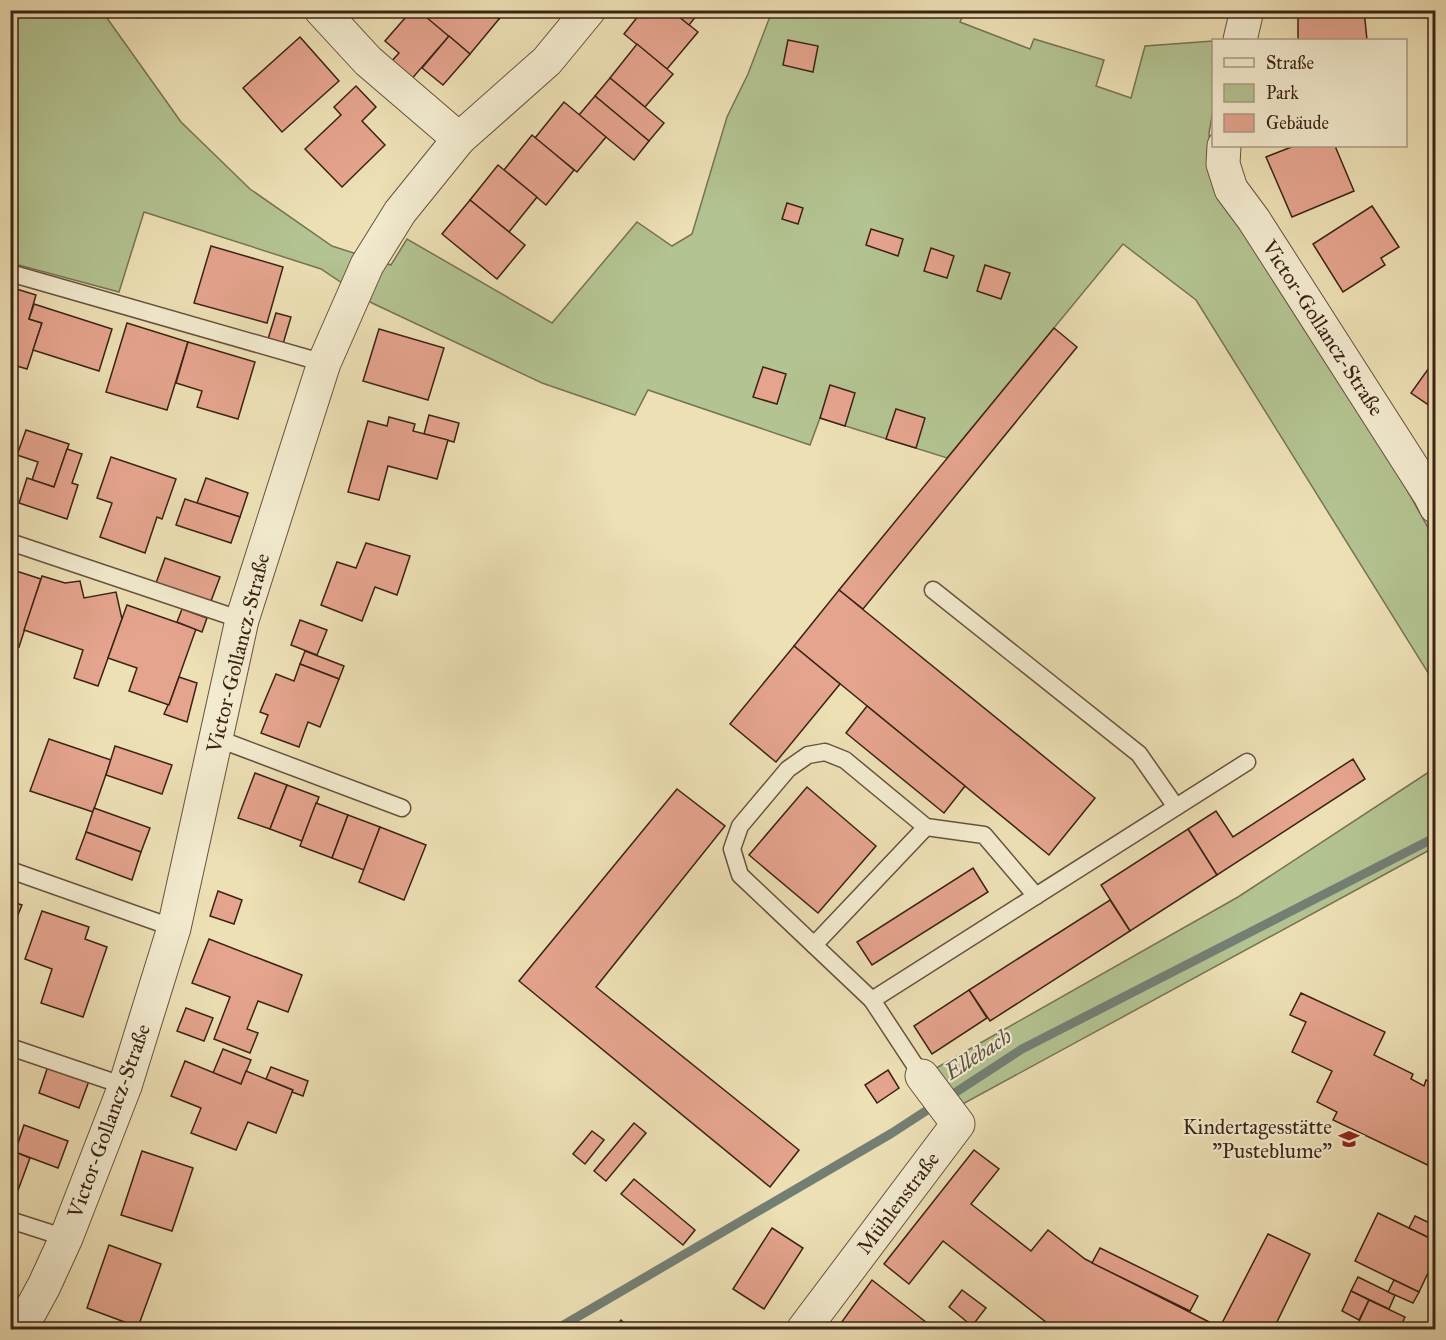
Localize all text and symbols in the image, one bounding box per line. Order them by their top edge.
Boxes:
legend [1212,39,1407,147]
text: Straße [1266,52,1314,74]
text: Park [1266,82,1299,104]
text: Gebäude [1266,112,1329,134]
street label: Victor-Gollancz-Straße [1256,234,1390,421]
street label: Victor-Gollancz-Straße [200,550,275,756]
street label: Victor-Gollancz-Straße [61,1020,156,1222]
water label: Ellebach [939,1022,1017,1086]
place label: Kindertagesstätte "Pusteblume" [1183,1114,1332,1164]
school or university icon: Kindertagesstätte "Pusteblume" [1337,1127,1361,1151]
street label: Mühlenstraße [851,1146,945,1259]

